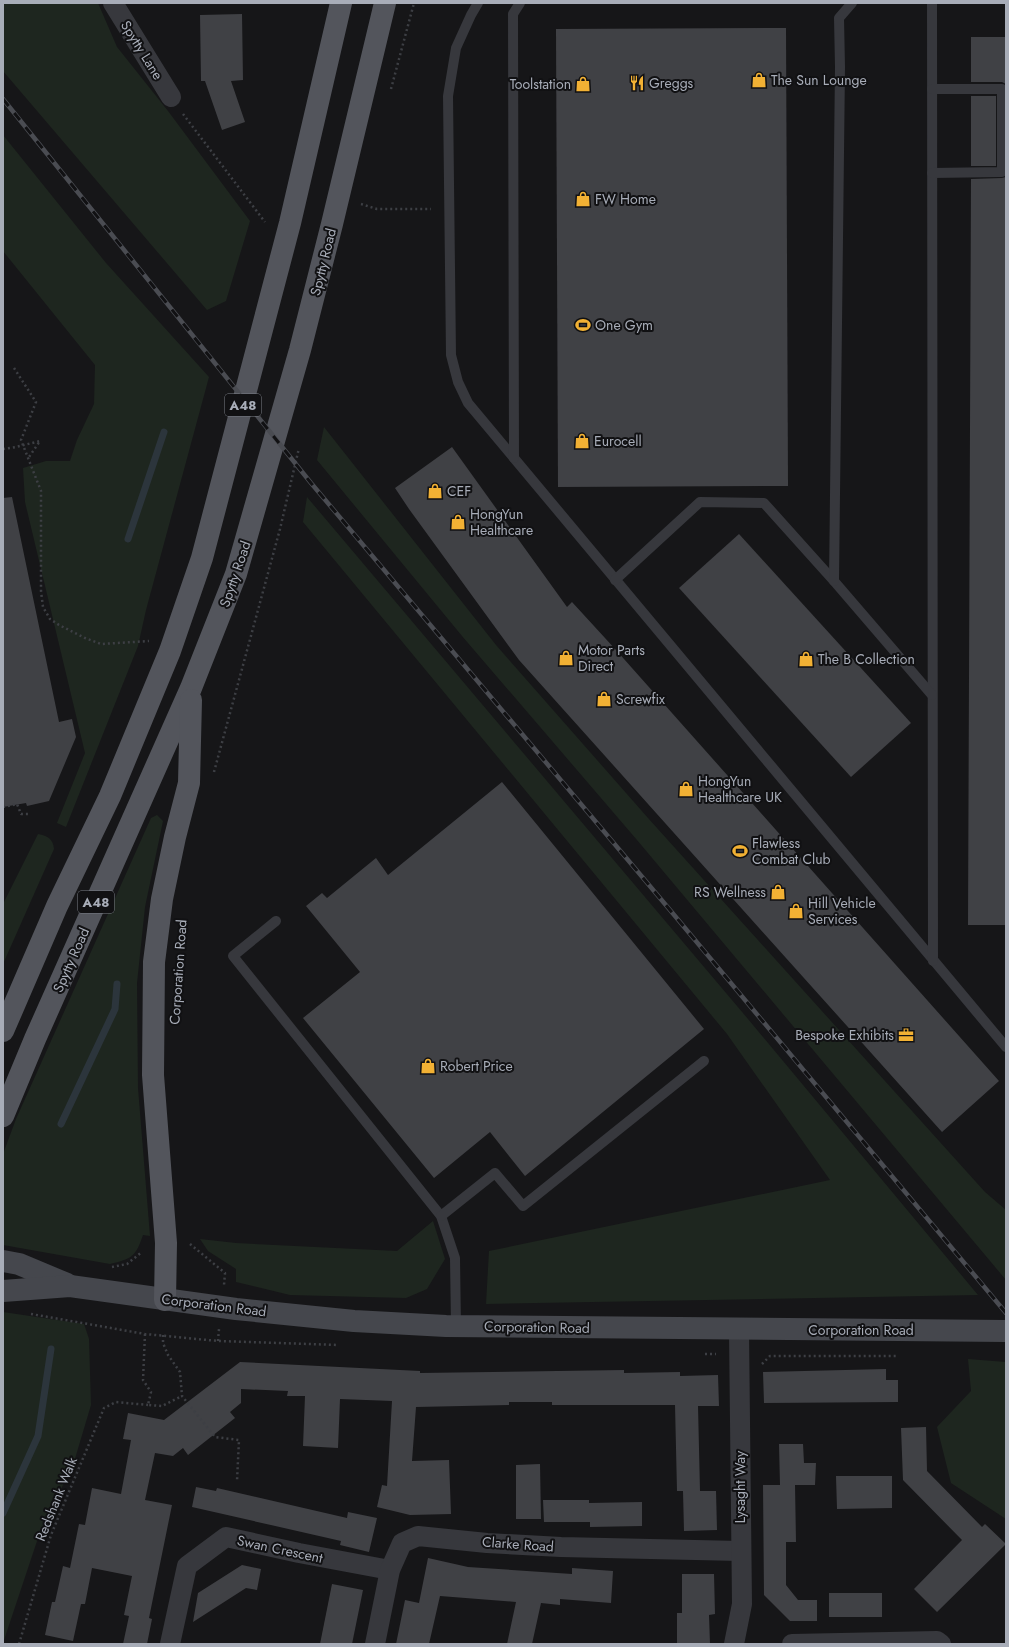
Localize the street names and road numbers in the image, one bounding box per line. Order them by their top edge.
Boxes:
street label: Spytty Lane [116,17,168,83]
street label: Spytty Road [305,226,341,298]
road number: A48 [225,394,261,416]
street label: Spytty Road [214,538,256,610]
road number: A48 [78,891,114,913]
street label: Corporation Road [164,919,192,1025]
street label: Spytty Road [48,924,94,996]
street label: Corporation Road [160,1289,268,1321]
street label: Corporation Road [484,1316,590,1338]
street label: Corporation Road [808,1320,914,1340]
street label: Lysaght Way [730,1450,750,1523]
street label: Redshank Walk [30,1453,82,1544]
street label: Swan Crescent [235,1530,325,1568]
street label: Clarke Road [481,1532,555,1556]

